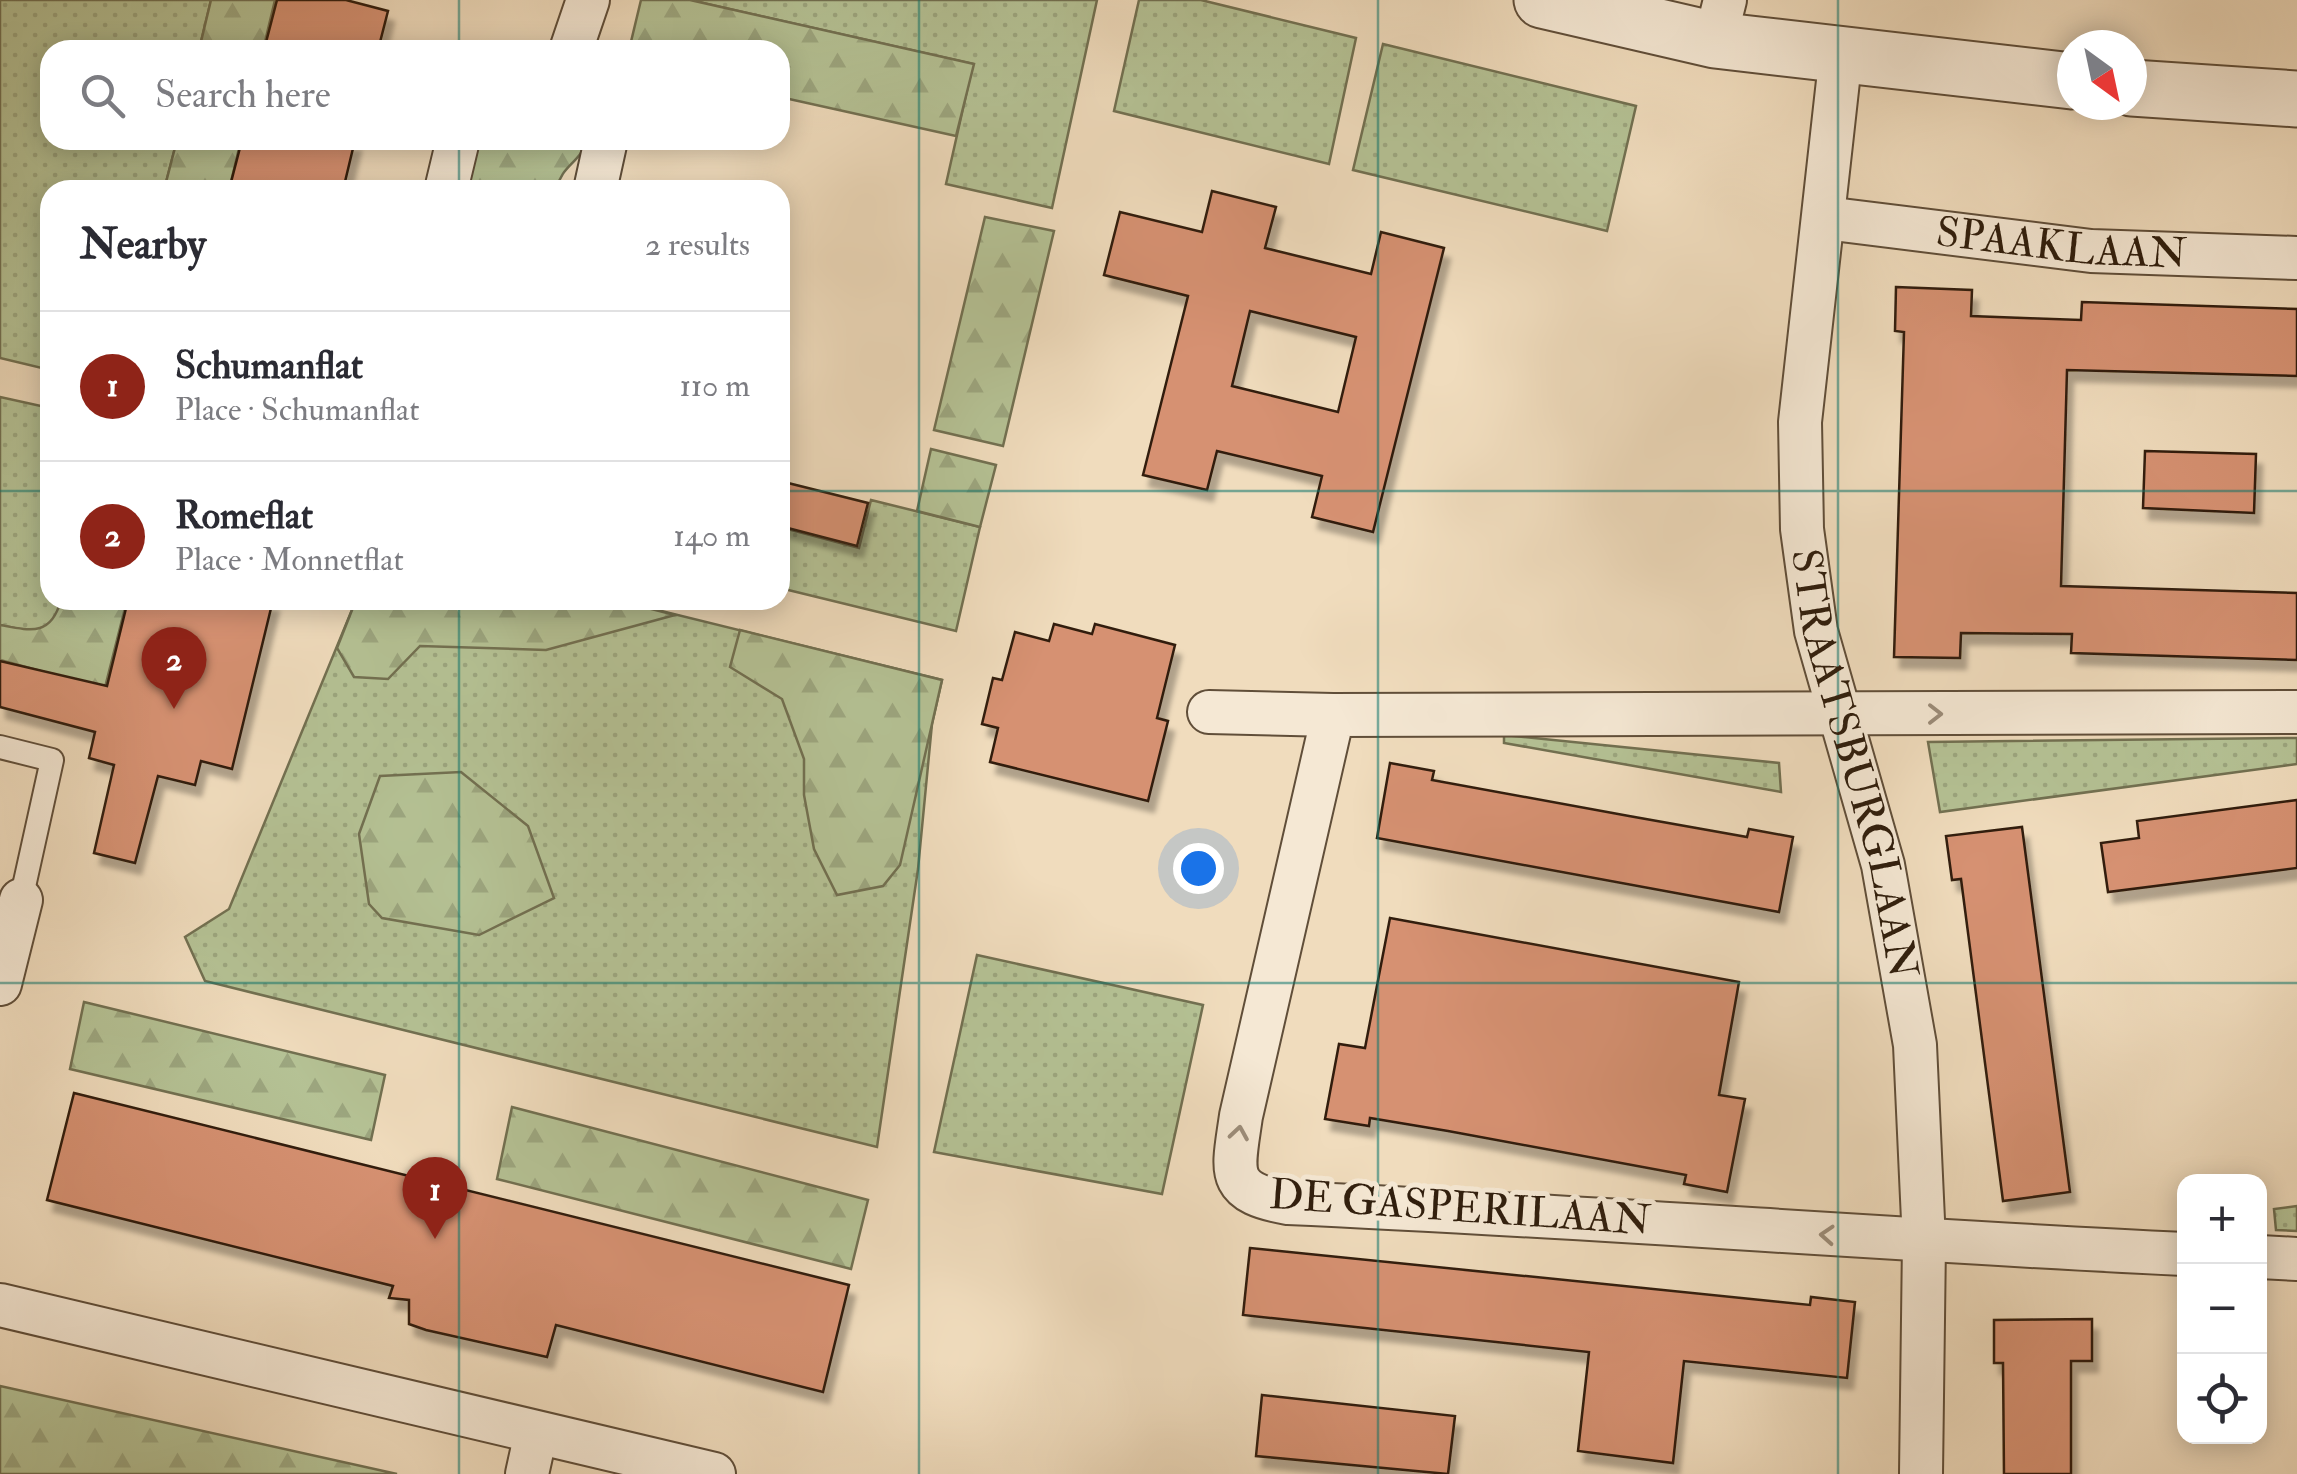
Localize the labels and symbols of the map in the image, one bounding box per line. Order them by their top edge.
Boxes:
north arrow [2057,30,2147,120]
street label: SPAAKLAAN [1933,206,2188,280]
street label: STRAATSBURGLAAN [1779,546,1929,983]
pin: 2 [142,626,206,709]
one-way arrow [1928,704,1944,725]
your location [1173,843,1224,894]
one-way arrow [1228,1125,1249,1142]
pin: 1 [402,1156,468,1239]
street label: DE GASPERILAAN [1268,1169,1653,1247]
one-way arrow [1818,1224,1834,1246]

